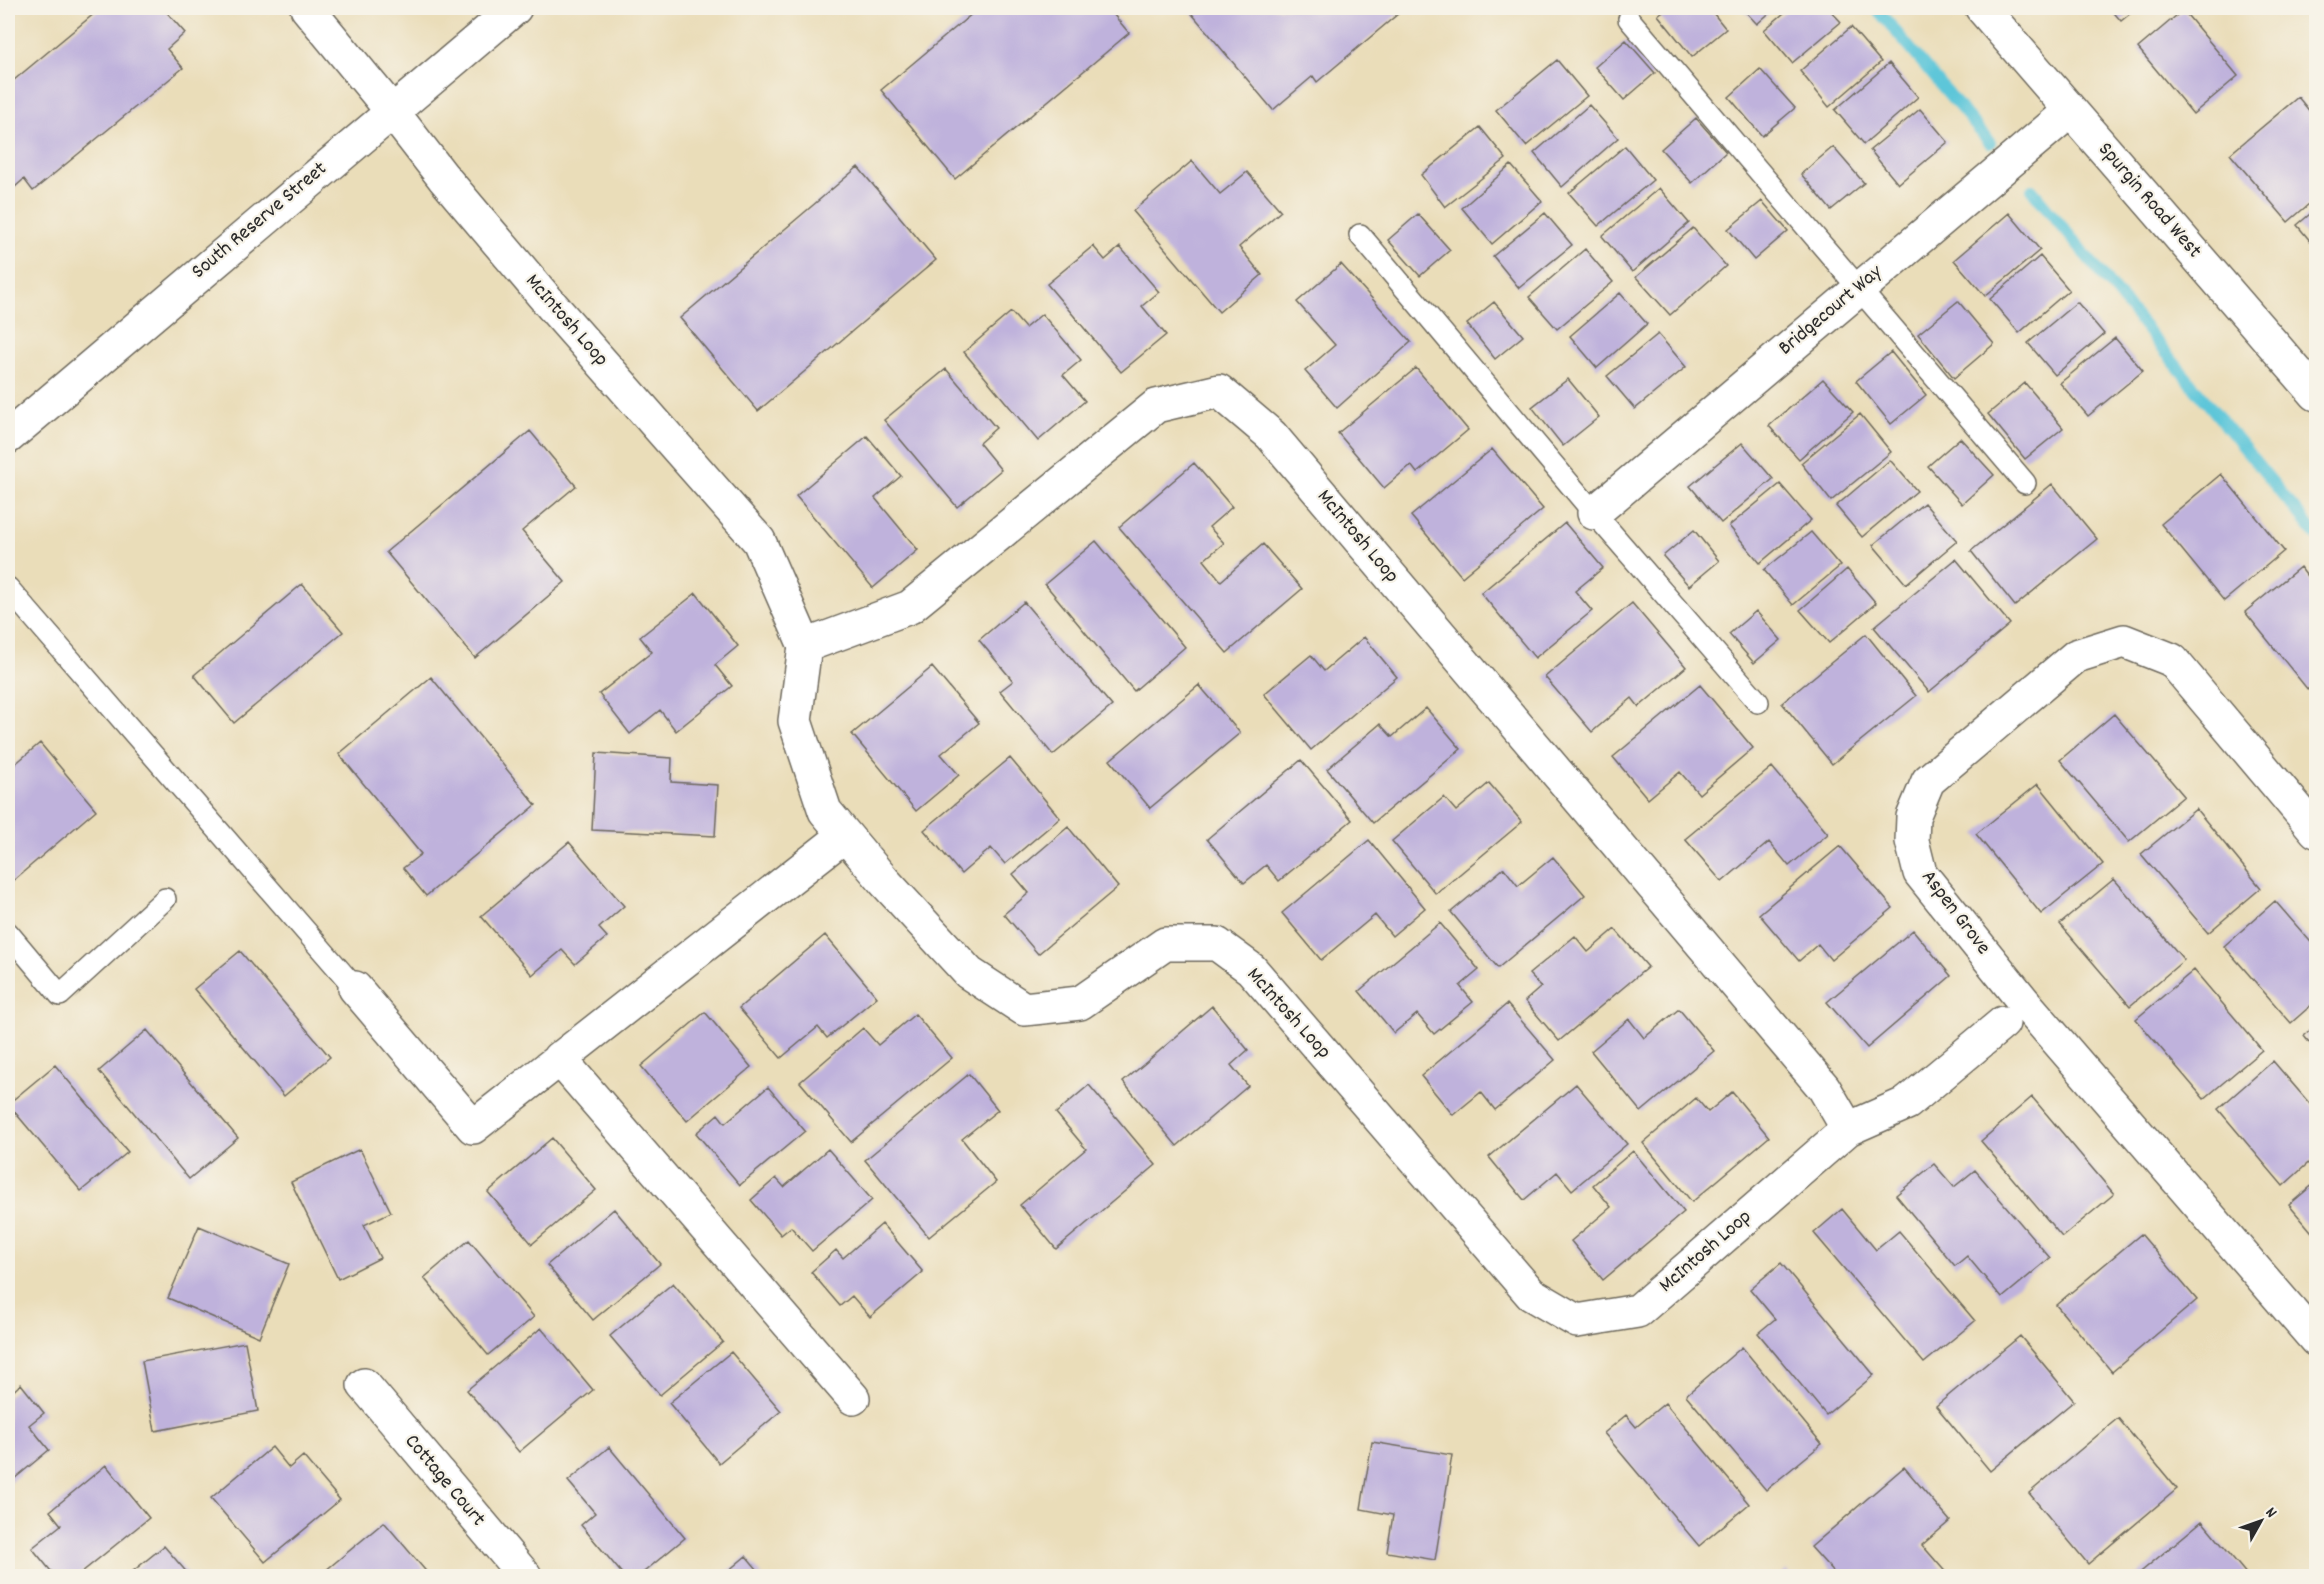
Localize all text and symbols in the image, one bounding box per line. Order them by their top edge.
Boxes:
street label: Spurgin Road West [2090,136,2208,266]
street label: South Reserve Street [186,155,335,287]
street label: Bridgecourt Way [1773,258,1890,363]
street label: McIntosh Loop [517,268,615,374]
street label: McIntosh Loop [1309,484,1405,590]
street label: Aspen Grove [1913,864,1997,962]
street label: McIntosh Loop [1239,961,1337,1067]
street label: McIntosh Loop [1653,1203,1759,1301]
street label: Cottage Court [396,1428,492,1534]
north arrow [2231,1491,2291,1551]
text: N [2259,1503,2282,1523]

